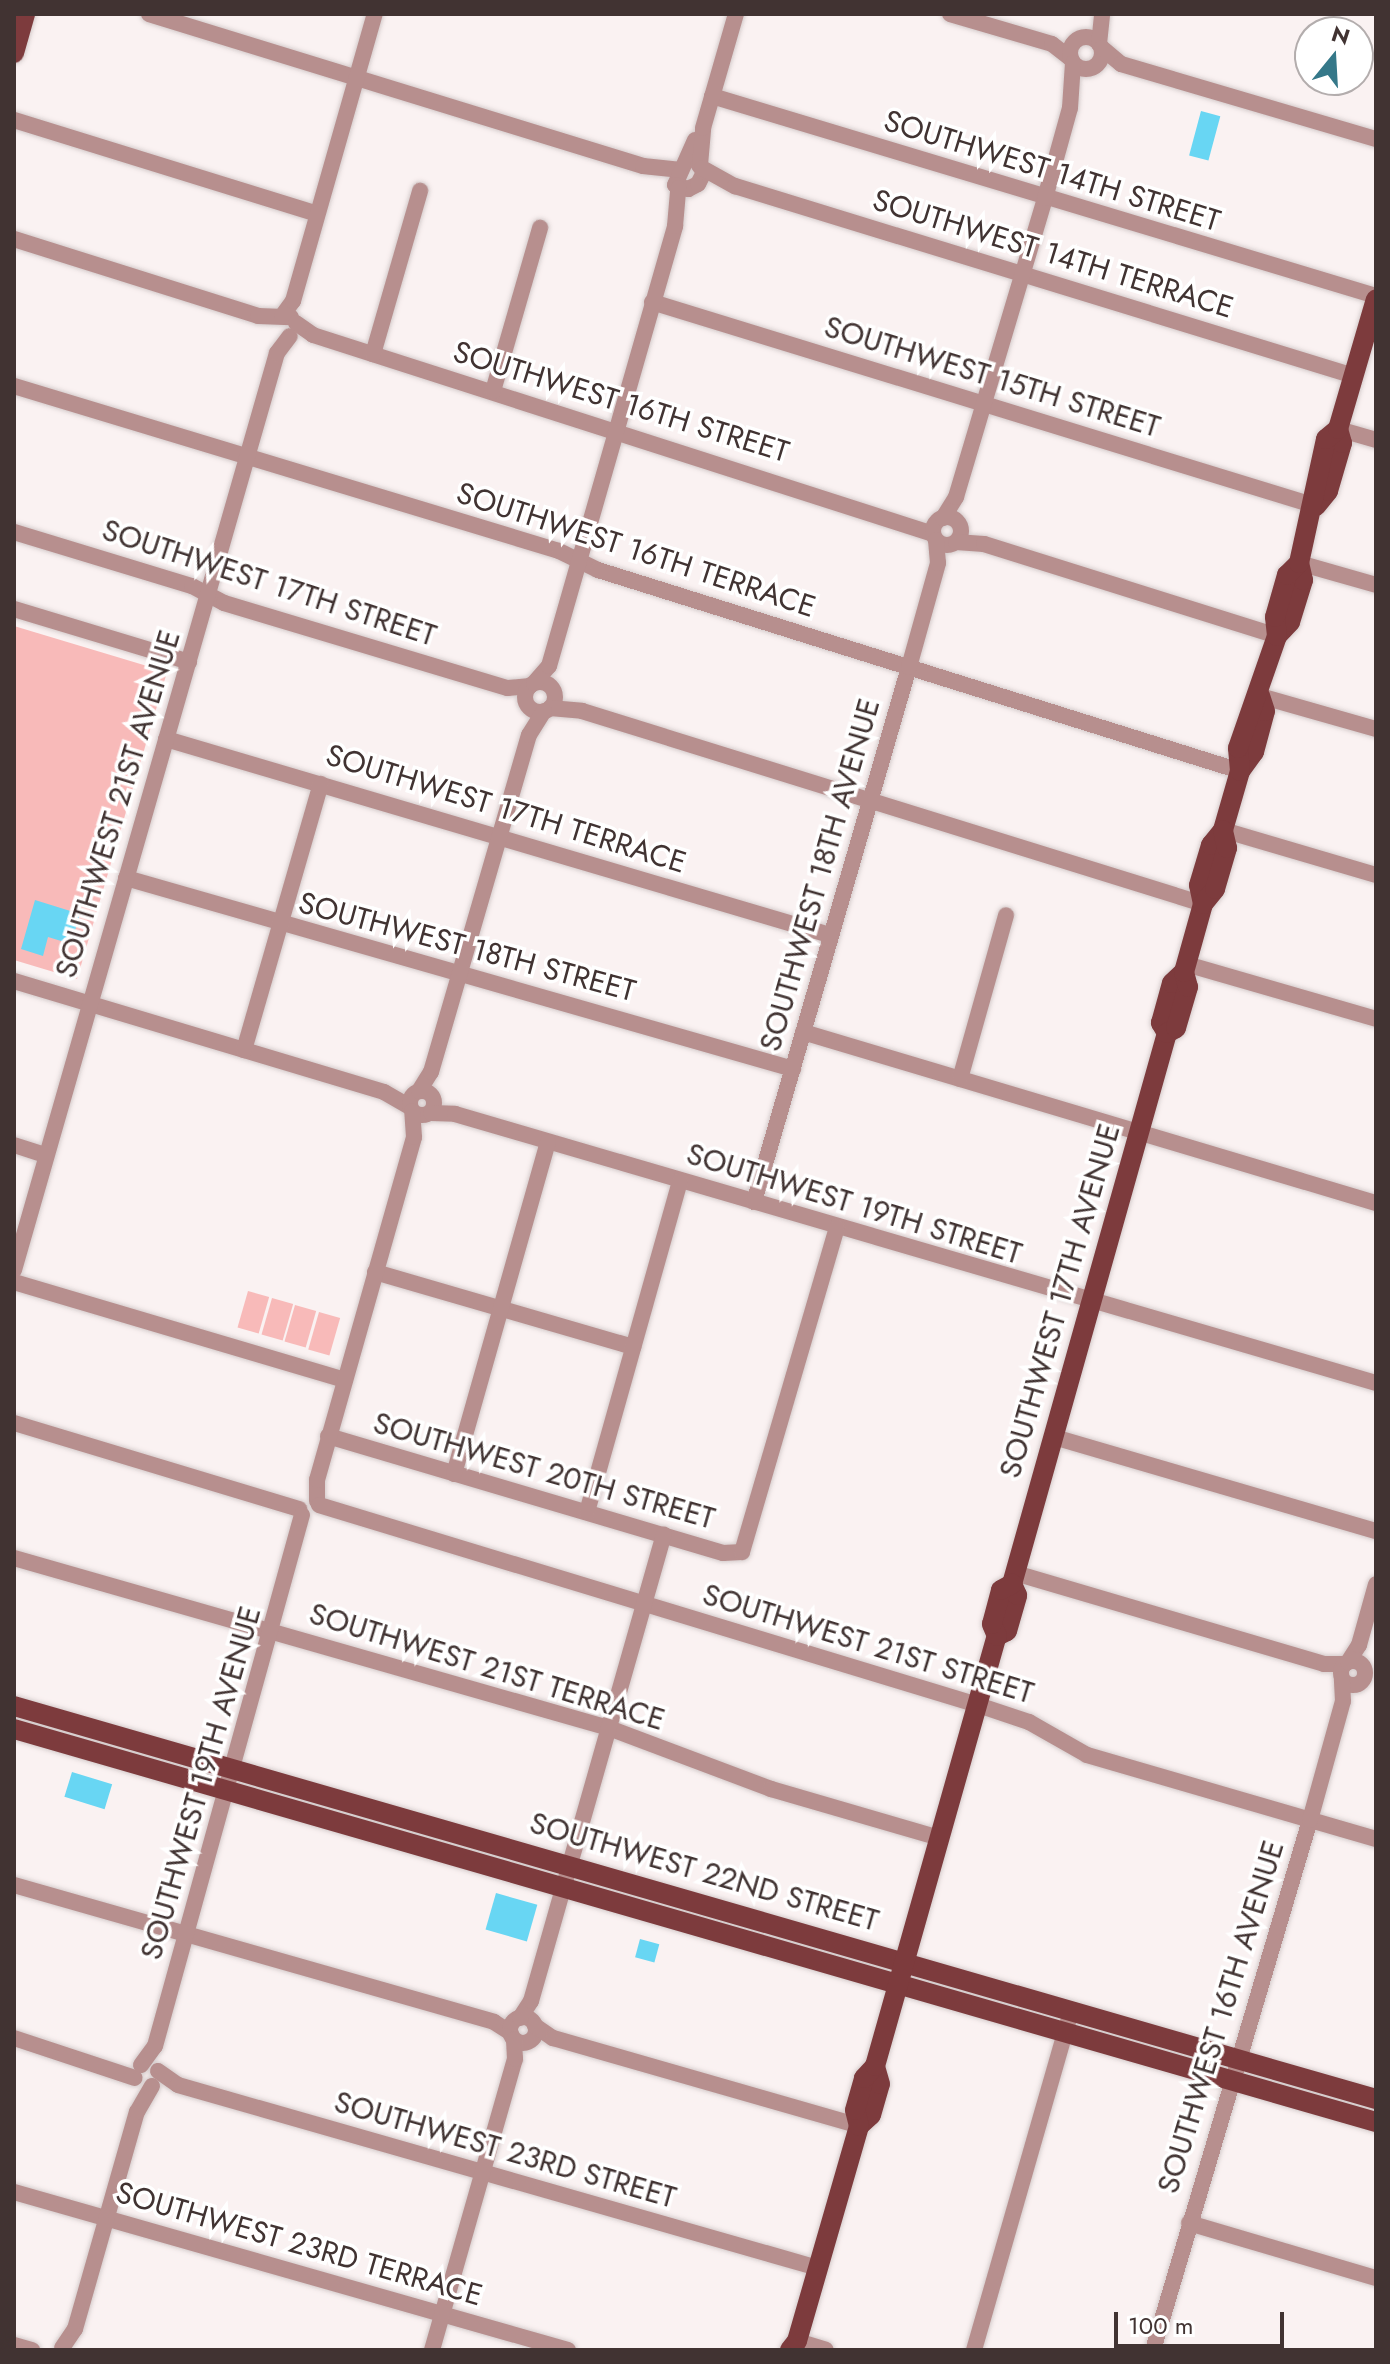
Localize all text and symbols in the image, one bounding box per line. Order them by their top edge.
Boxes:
north arrow [1294,16,1374,96]
text: N [1328,17,1354,53]
street label: SOUTHWEST 14TH STREET [880,103,1224,239]
street label: SOUTHWEST 14TH TERRACE [868,182,1238,326]
street label: SOUTHWEST 15TH STREET [820,309,1164,445]
street label: SOUTHWEST 16TH STREET [449,334,793,470]
street label: SOUTHWEST 16TH TERRACE [452,475,820,625]
street label: SOUTHWEST 17TH STREET [98,512,440,654]
street label: SOUTHWEST 21ST AVENUE [48,626,188,982]
street label: SOUTHWEST 18TH AVENUE [752,695,888,1055]
street label: SOUTHWEST 17TH TERRACE [322,737,690,881]
street label: SOUTHWEST 18TH STREET [295,885,639,1009]
street label: SOUTHWEST 17TH AVENUE [992,1120,1128,1482]
street label: SOUTHWEST 19TH STREET [682,1136,1026,1272]
street label: SOUTHWEST 20TH STREET [369,1405,719,1537]
street label: SOUTHWEST 21ST STREET [698,1576,1038,1712]
street label: SOUTHWEST 21ST TERRACE [305,1596,669,1738]
street label: SOUTHWEST 19TH AVENUE [133,1602,269,1964]
street label: SOUTHWEST 22ND STREET [526,1805,882,1939]
street label: SOUTHWEST 16TH AVENUE [1150,1836,1292,2198]
street label: SOUTHWEST 23RD STREET [330,2084,680,2216]
street label: SOUTHWEST 23RD TERRACE [112,2174,486,2314]
scale bar [1118,2296,1288,2346]
text: 100 m [1128,2308,1194,2343]

